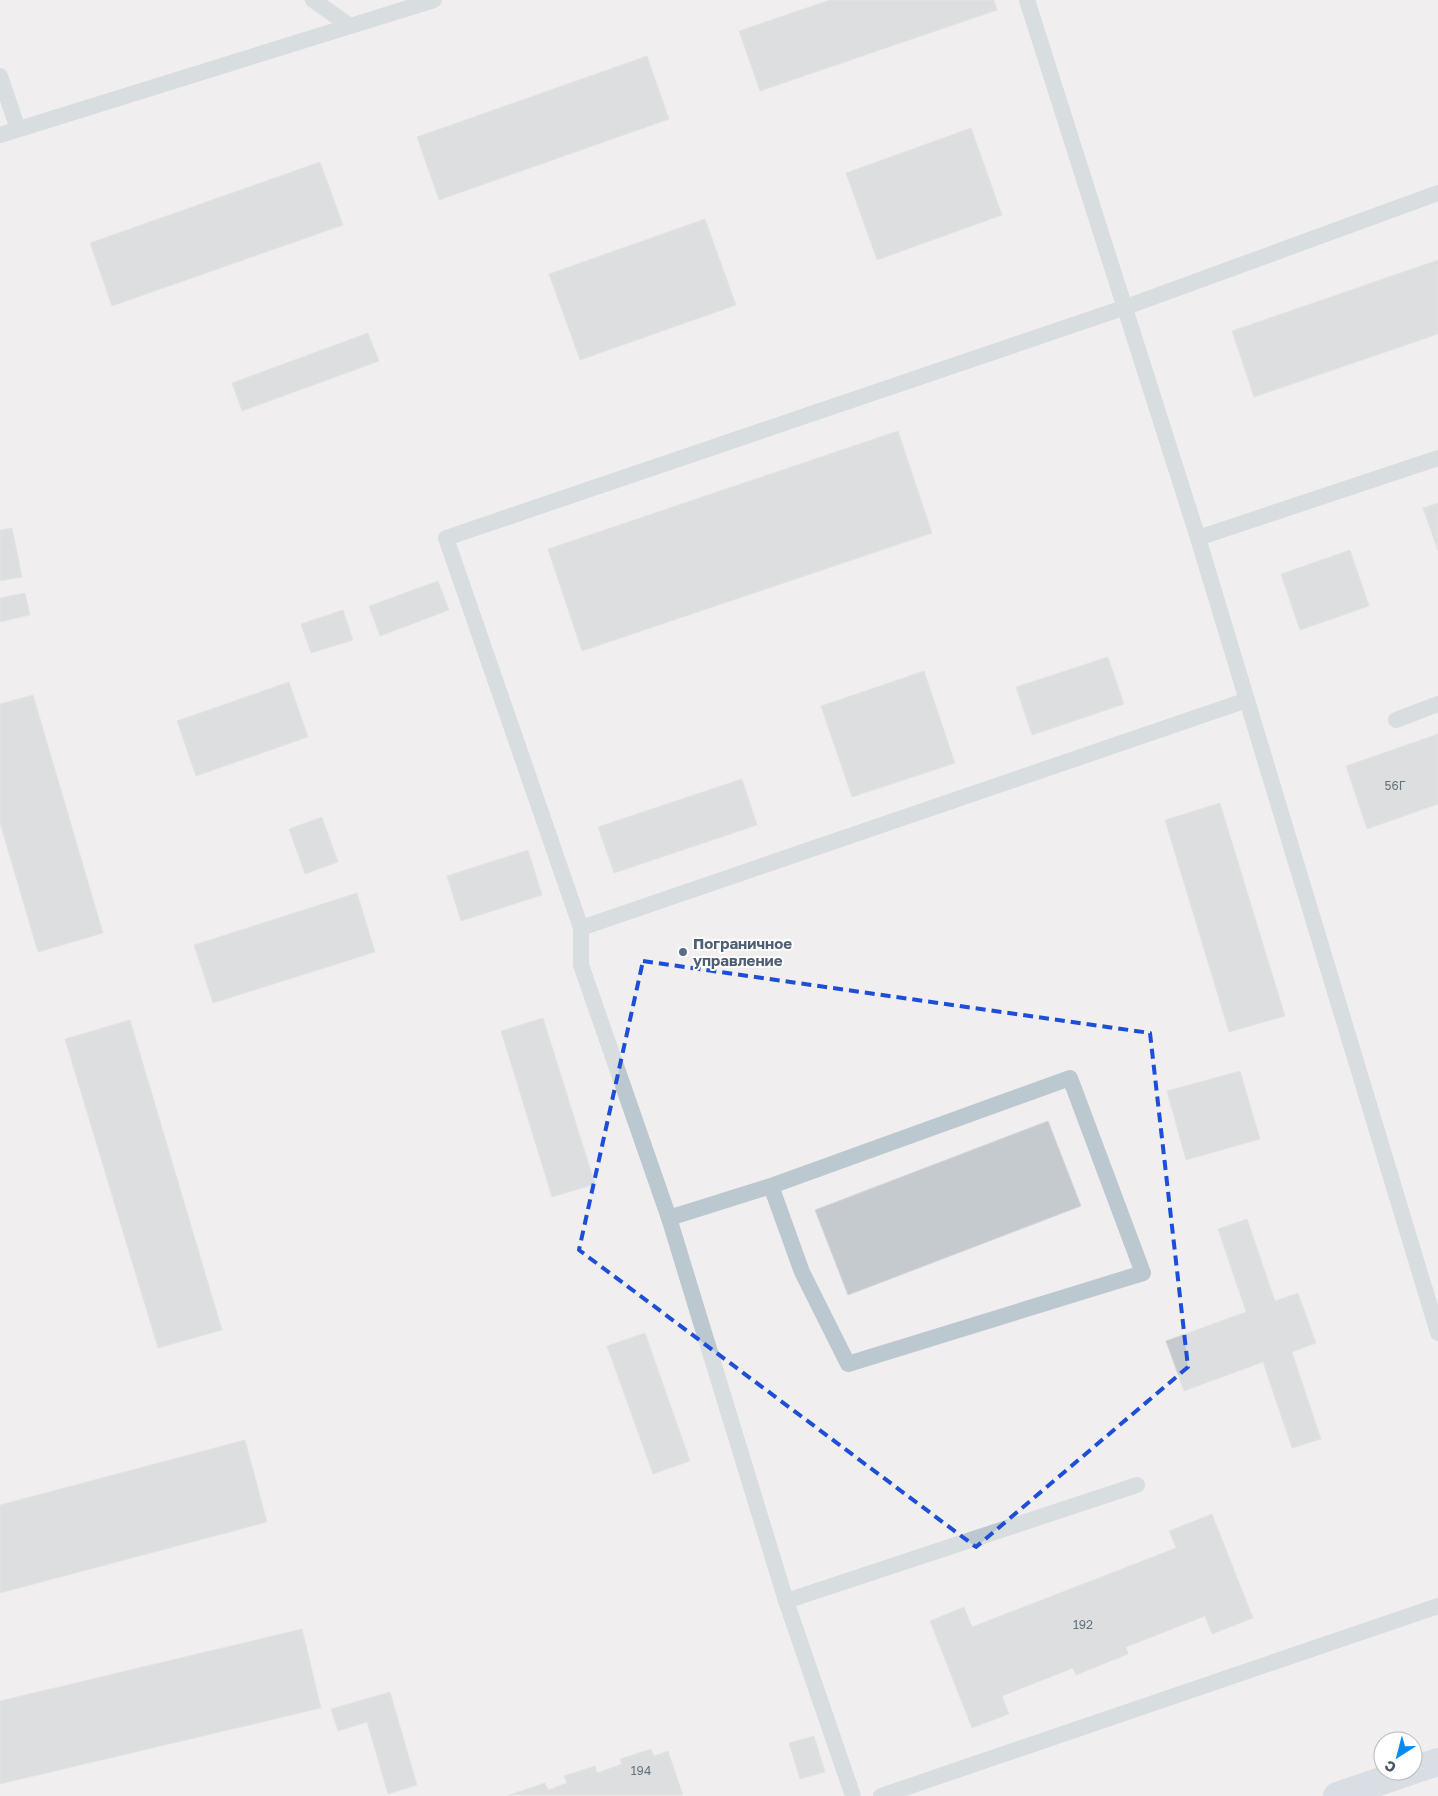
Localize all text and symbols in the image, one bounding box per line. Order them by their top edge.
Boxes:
house number: 56Г [1385,778,1406,793]
place label: Пограничное управление [693,934,792,969]
marker: Пограничное управление [677,946,689,958]
house number: 192 [1073,1617,1093,1632]
north arrow [1373,1731,1423,1781]
text: С [1381,1757,1399,1777]
house number: 194 [631,1763,651,1778]

